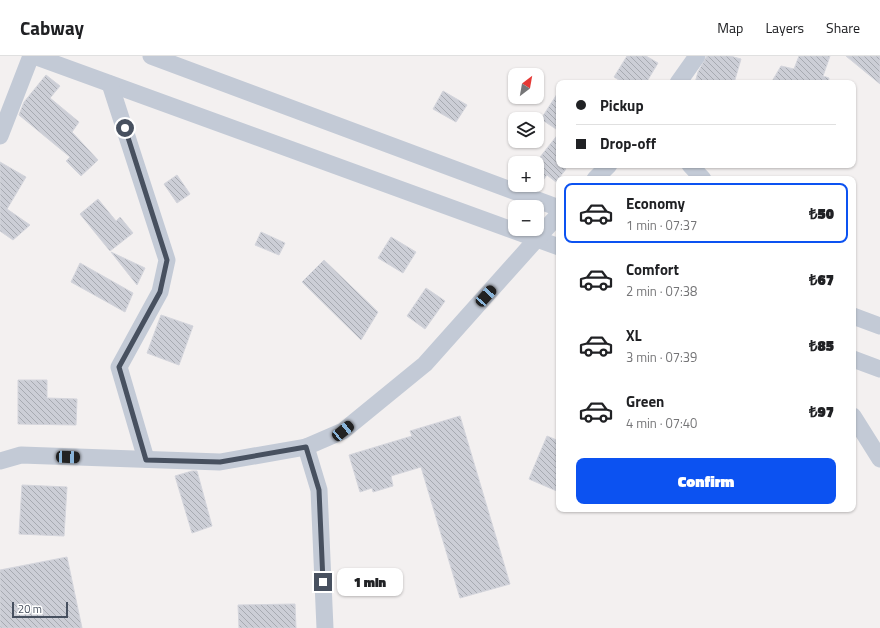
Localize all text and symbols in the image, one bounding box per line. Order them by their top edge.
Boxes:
text: Cabway [20,13,84,42]
text: Map [717,17,743,38]
text: Layers [765,17,804,38]
text: Share [826,17,860,38]
north arrow [508,68,544,104]
map controls [508,68,544,236]
text: Pickup [600,94,644,117]
button: layers [508,112,544,148]
route start [116,119,134,137]
text: Drop-off [600,132,656,155]
button: + [508,156,544,192]
text: Economy [626,192,685,215]
icon: car [578,195,614,231]
button: − [508,200,544,236]
text: ₺50 [809,202,834,225]
text: 1 min · 07:37 [626,215,697,235]
text: Comfort [626,258,679,281]
icon: car [578,261,614,297]
text: ₺67 [809,268,834,291]
text: 2 min · 07:38 [626,281,697,301]
car [474,283,498,309]
text: XL [626,324,642,347]
icon: car [578,327,614,363]
text: ₺85 [809,334,834,357]
text: 3 min · 07:39 [626,347,697,367]
text: Green [626,390,664,413]
icon: car [578,393,614,429]
text: ₺97 [809,400,834,423]
text: 4 min · 07:40 [626,413,697,433]
car [330,419,356,443]
car [56,451,80,463]
button: Confirm [576,458,836,504]
callout: 1 min [337,568,403,596]
text: 1 min [354,572,386,592]
route end [314,573,332,591]
scale bar [12,600,68,619]
text: 20 m [18,601,42,617]

